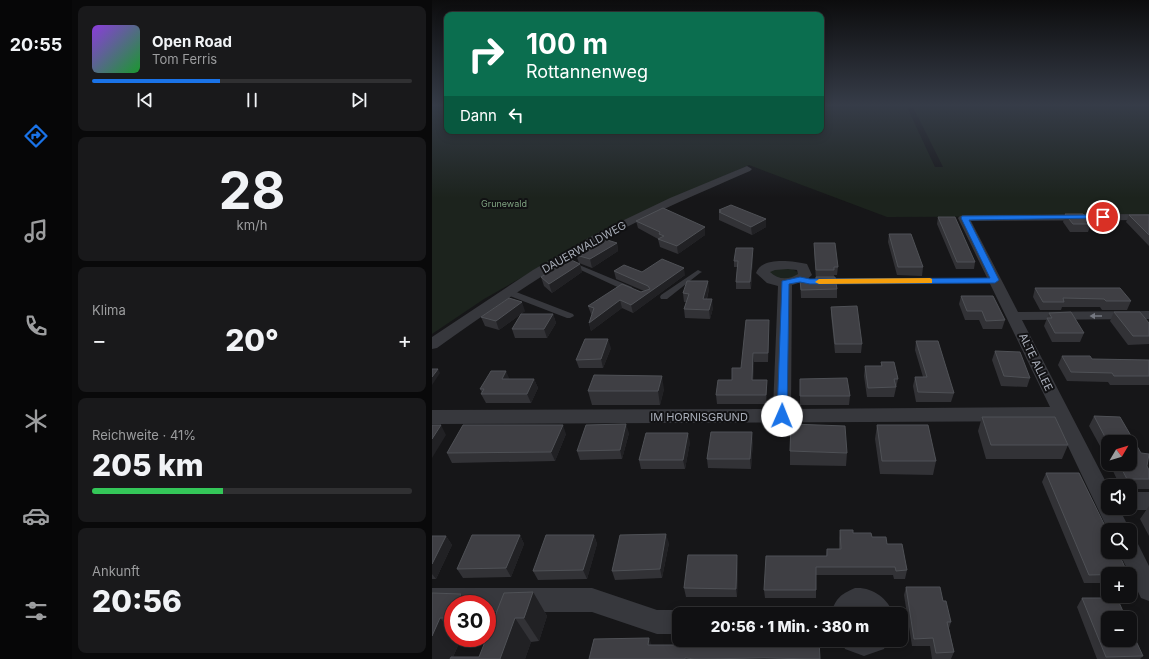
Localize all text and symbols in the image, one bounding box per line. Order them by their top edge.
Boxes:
text: 100 m [526,27,608,61]
icon: right [460,28,512,80]
text: Open Road [152,32,232,51]
text: 20:55 [10,34,62,55]
text: Tom Ferris [152,51,217,67]
text: Rottannenweg [526,61,648,82]
icon: previous [134,89,156,111]
icon: pause [241,89,263,111]
icon: next [348,89,370,111]
icon: left [505,104,527,126]
text: Dann [460,106,497,125]
icon: directions [22,122,50,150]
text: 28 [219,159,285,222]
park label: Grunewald [481,198,527,209]
pin [1086,200,1120,234]
icon: arrive [1092,206,1114,228]
icon: music [22,217,50,245]
text: km/h [237,217,267,233]
street label: DAUERWALDWEG [539,218,629,276]
text: Klima [92,302,126,318]
icon: phone [22,312,50,340]
one-way arrow [1089,313,1102,319]
text: 20° [225,322,279,358]
text: − [92,327,107,353]
text: + [397,327,412,353]
street label: ALTE ALLEE [1016,331,1056,393]
position arrow [761,395,803,437]
icon: climate [22,407,50,435]
street label: IM HORNISGRUND [650,410,748,424]
text: Reichweite · 41% [92,427,196,443]
north arrow [1101,435,1137,471]
map controls [1101,435,1137,647]
text: 205 km [92,447,204,483]
button: sound [1101,479,1137,515]
icon: car [22,502,50,530]
button: search [1101,523,1137,559]
text: Ankunft [92,563,140,579]
button: + [1101,567,1137,603]
text: 20:56 [92,583,182,619]
speed limit sign: 30 [444,595,496,647]
icon: filters [22,597,50,625]
button: − [1101,611,1137,647]
text: 20:56 · 1 Min. · 380 m [711,617,869,636]

